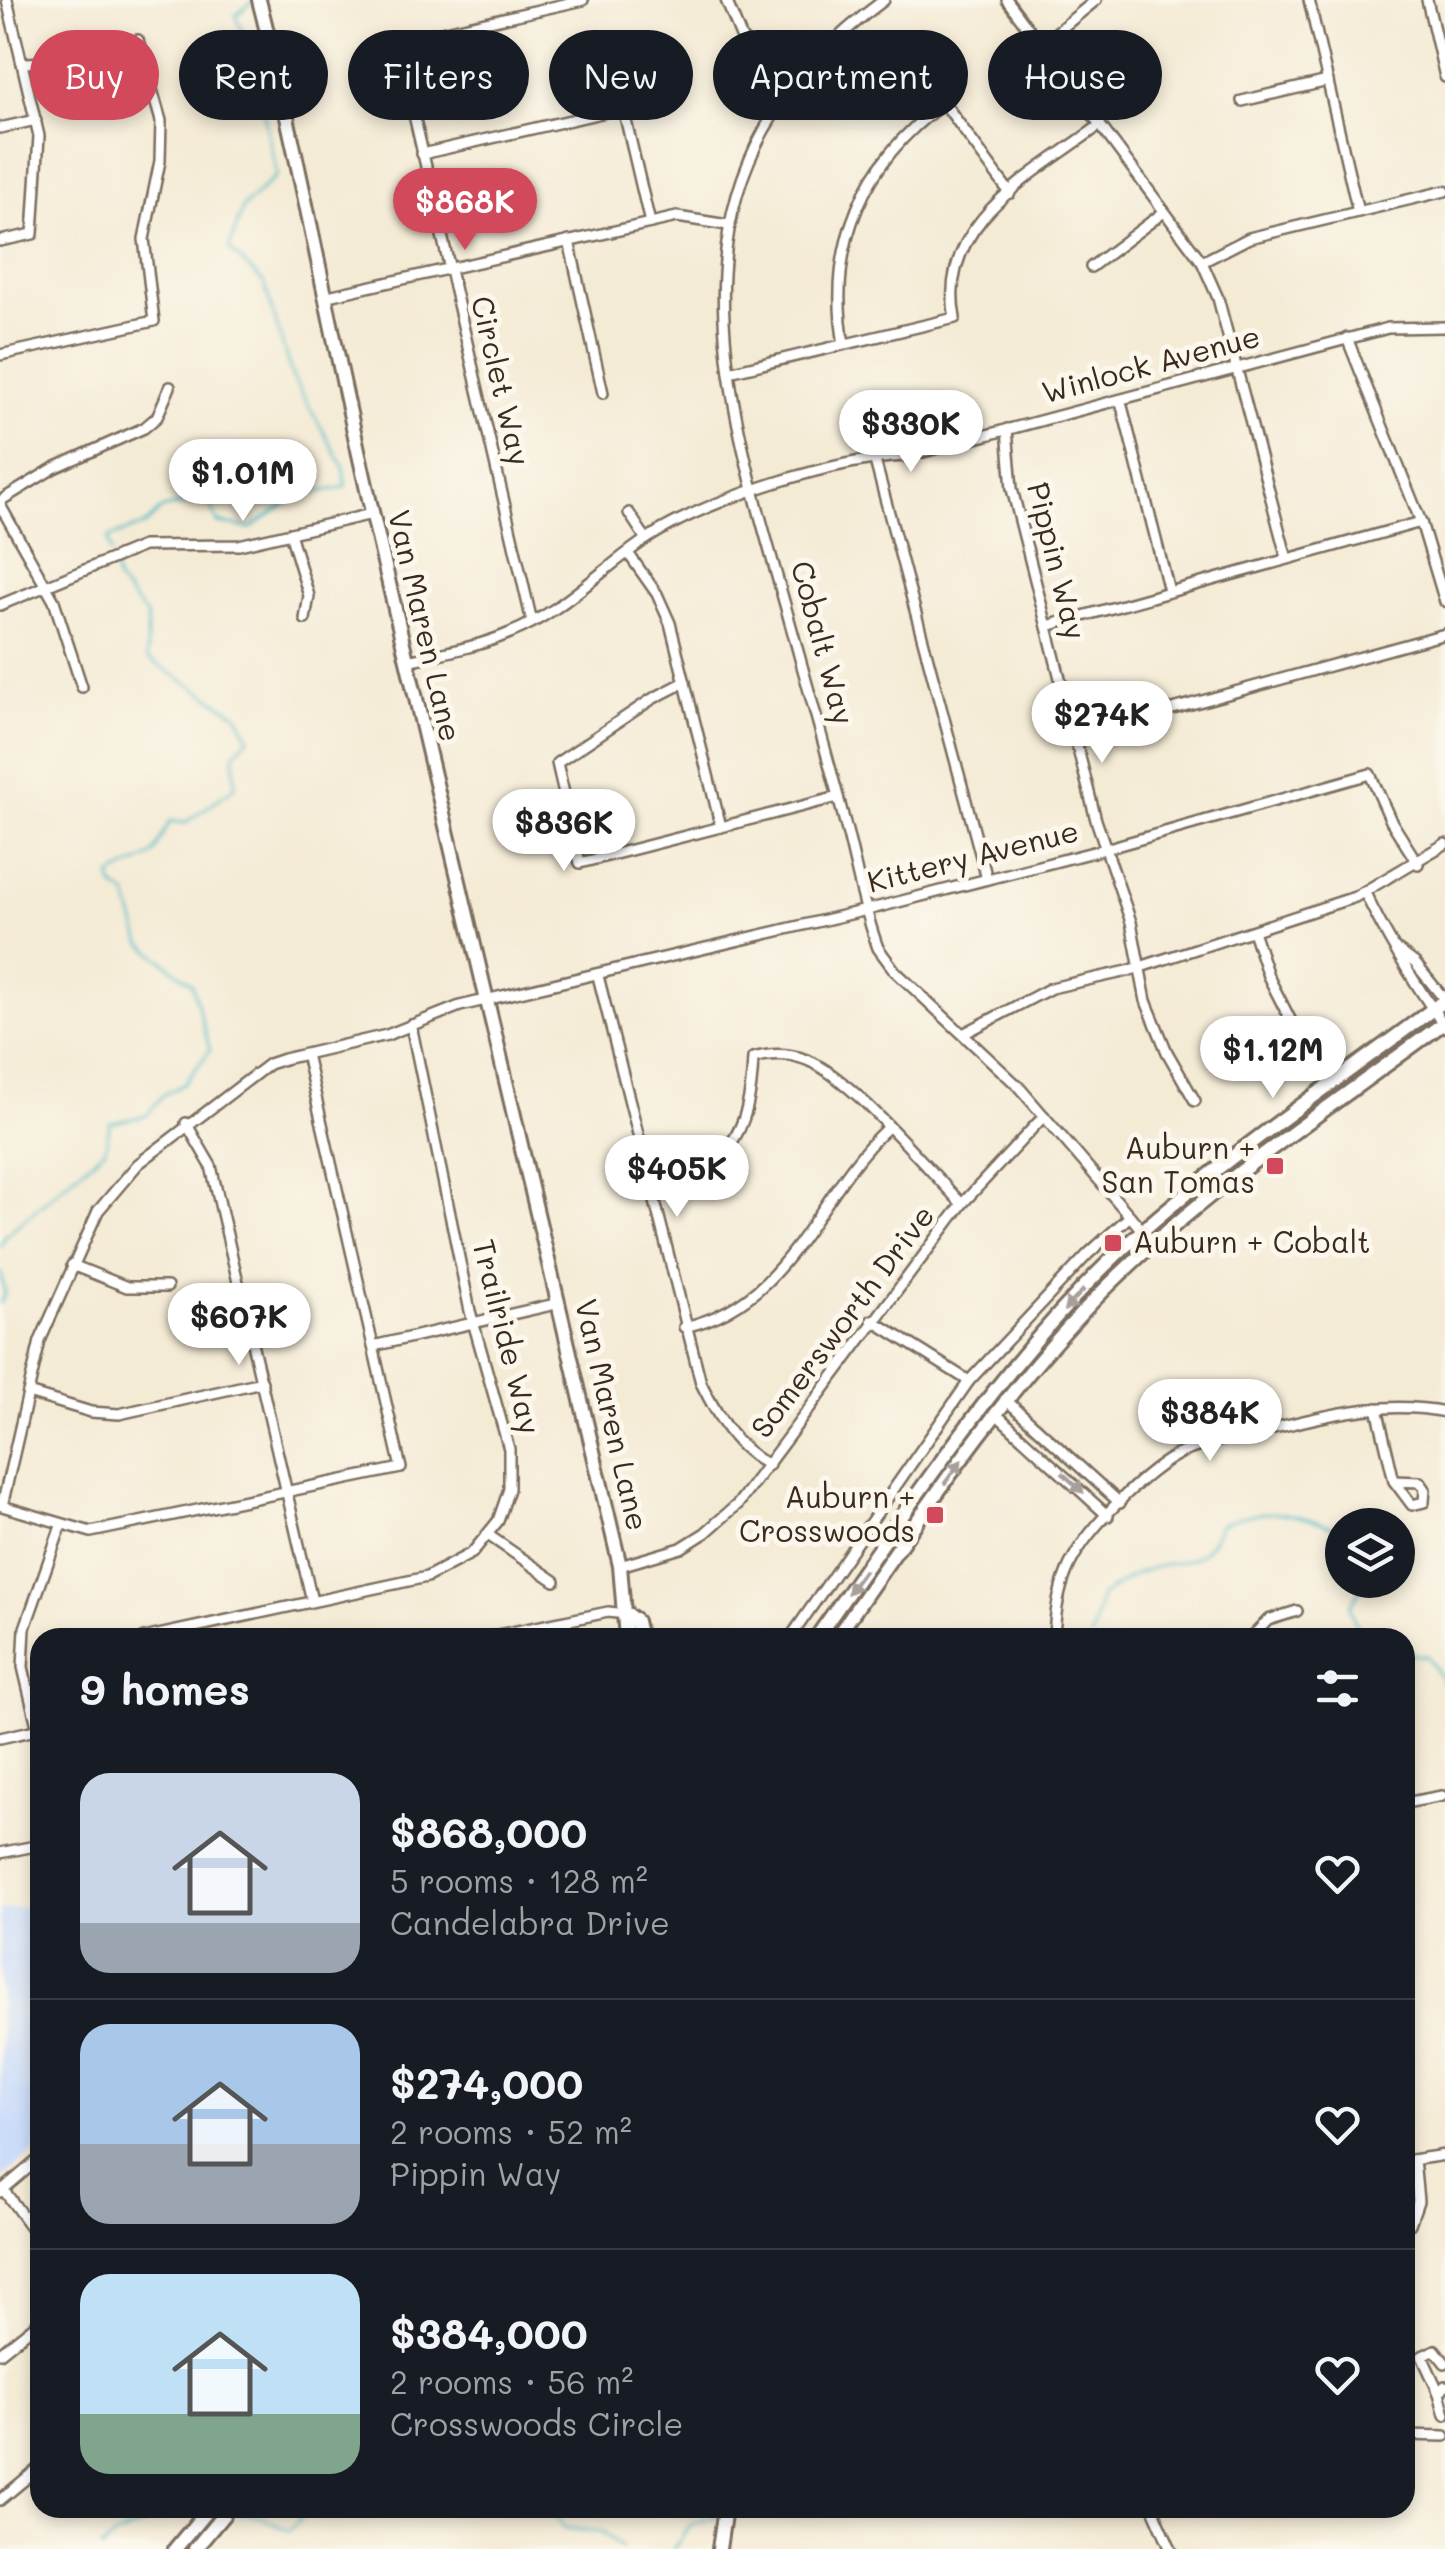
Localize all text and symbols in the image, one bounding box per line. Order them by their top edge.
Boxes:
chip: Buy [30,30,159,120]
chip: Rent [179,30,328,120]
chip: Filters [348,30,529,120]
chip: New [549,30,693,120]
chip: Apartment [713,30,968,120]
chip: House [988,30,1162,120]
pin: $868K [395,168,535,253]
text: $868K [415,179,515,221]
street label: Circlet Way [463,292,541,469]
street label: Winlock Avenue [1037,315,1264,411]
pin: $330K [841,390,981,475]
text: $330K [861,401,961,443]
pin: $1.01M [162,439,324,524]
text: $1.01M [191,450,295,492]
street label: Pippin Way [1019,478,1097,643]
street label: Van Maren Lane [380,506,472,745]
street label: Cobalt Way [783,556,865,729]
pin: $274K [1032,681,1172,766]
text: $274K [1054,692,1150,734]
pin: $836K [494,789,634,874]
text: $836K [514,800,614,842]
street label: Kittery Avenue [863,809,1082,901]
pin: $1.12M [1192,1016,1354,1101]
text: $1.12M [1222,1027,1324,1069]
place label: Auburn + San Tomas [1102,1127,1255,1201]
pin: $405K [607,1135,747,1220]
text: $405K [627,1146,727,1188]
marker: Auburn + San Tomas [1264,1155,1286,1177]
street label: Somersworth Drive [741,1196,942,1445]
place label: Auburn + Cobalt [1133,1221,1371,1261]
marker: Auburn + Cobalt [1102,1232,1124,1254]
street label: Trailride Way [464,1235,551,1438]
pin: $607K [169,1283,309,1368]
one-way arrow [1063,1288,1086,1312]
text: $607K [190,1294,288,1336]
street label: Van Maren Lane [567,1295,659,1534]
pin: $384K [1140,1379,1280,1464]
text: $384K [1160,1390,1260,1432]
one-way arrow [943,1459,962,1485]
one-way arrow [1061,1471,1085,1494]
place label: Auburn + Crosswoods [739,1476,915,1550]
marker: Auburn + Crosswoods [924,1504,946,1526]
map controls [1325,1508,1415,1598]
button: layers [1325,1508,1415,1598]
one-way arrow [847,1569,866,1596]
text: 9 homes [80,1661,250,1716]
icon: filters [1310,1661,1365,1716]
text: $868,000 [390,1804,587,1859]
icon: home [160,1813,280,1933]
icon: heart [1310,1846,1365,1901]
text: 5 rooms · 128 m² [390,1859,648,1901]
text: Candelabra Drive [390,1901,670,1943]
text: $274,000 [390,2055,583,2110]
icon: home [160,2064,280,2184]
icon: heart [1310,2097,1365,2152]
text: 2 rooms · 52 m² [390,2110,632,2152]
text: Pippin Way [390,2152,561,2194]
text: $384,000 [390,2305,588,2360]
icon: home [160,2314,280,2434]
icon: heart [1310,2347,1365,2402]
text: 2 rooms · 56 m² [390,2360,633,2402]
text: Crosswoods Circle [390,2402,683,2444]

